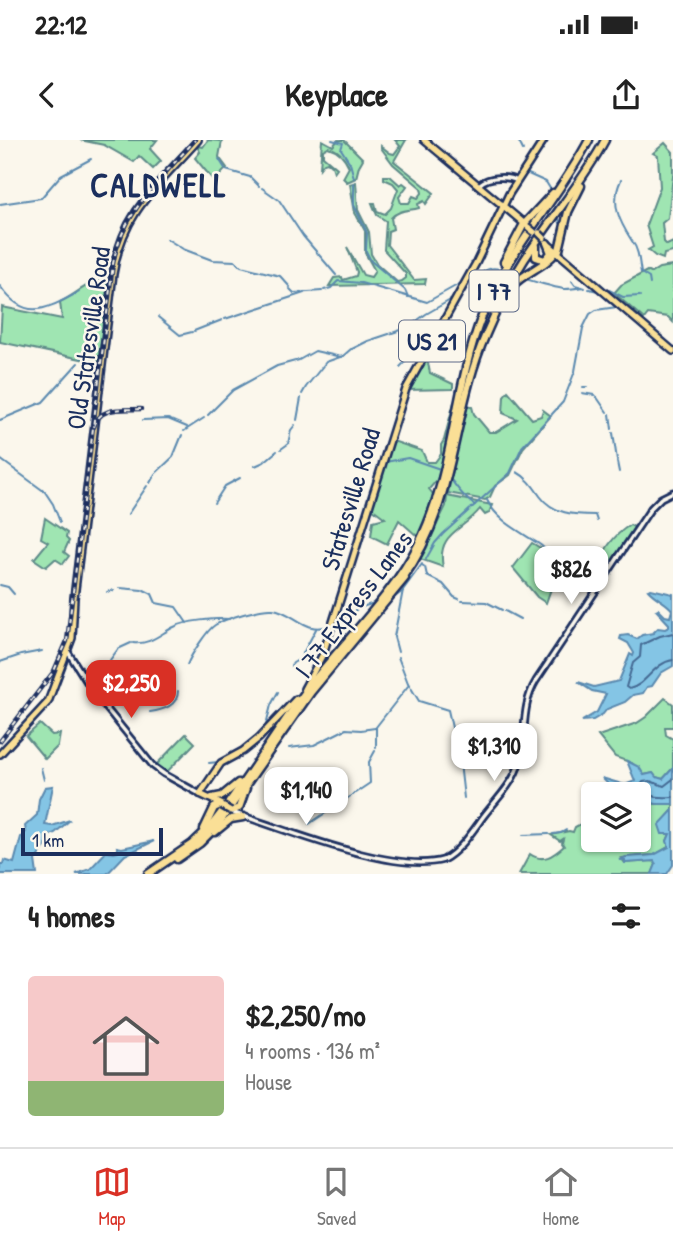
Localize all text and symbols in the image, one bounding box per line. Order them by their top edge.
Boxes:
text: 22:12 [35,7,87,42]
text: Keyplace [285,73,388,116]
icon: back [28,76,66,114]
icon: share [607,76,645,114]
district label: CALDWELL [90,163,228,207]
street label: Old Statesville Road [58,244,118,432]
road number: I 77 [470,271,518,312]
road number: US 21 [399,321,465,362]
street label: Statesville Road [312,424,388,574]
street label: I 77 Express Lanes [286,523,420,685]
pin: $826 [530,546,612,606]
text: $826 [550,553,592,584]
pin: $2,250 [74,660,188,720]
text: $2,250 [102,667,160,698]
pin: $1,310 [437,724,551,783]
text: $1,310 [467,730,521,761]
pin: $1,140 [249,768,363,827]
text: $1,140 [280,774,332,805]
map controls [581,782,651,852]
button: layers [581,782,651,852]
scale bar [21,825,163,857]
text: 1 km [32,827,64,853]
text: 4 homes [28,896,115,936]
icon: filters [607,897,645,935]
text: $2,250/mo [245,995,366,1035]
icon: home [84,1004,168,1088]
text: 4 rooms · 136 m² [245,1035,380,1066]
text: House [245,1066,292,1097]
tab: Map [93,1163,131,1231]
tab: Saved [317,1163,356,1231]
tab: Home [542,1163,580,1231]

